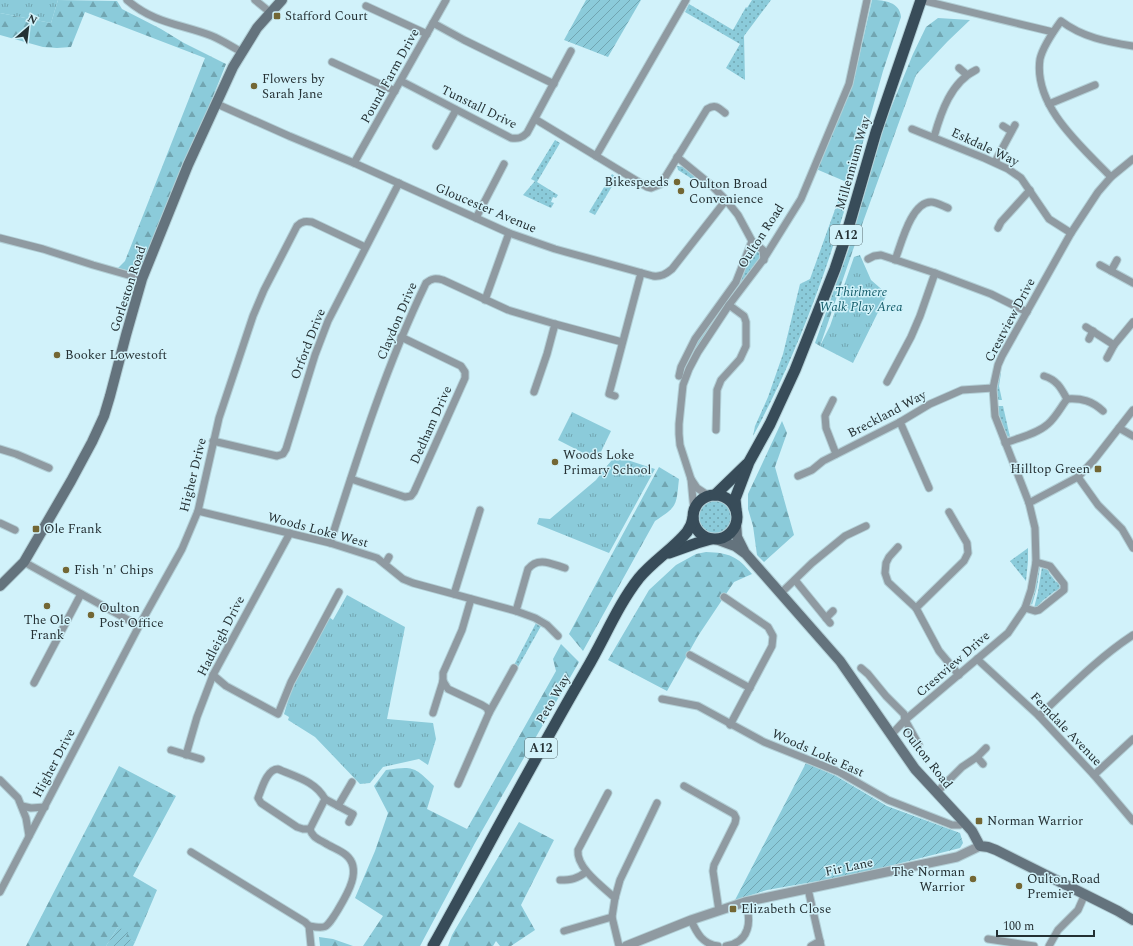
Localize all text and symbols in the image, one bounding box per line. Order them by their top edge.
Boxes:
place label: Stafford Court [285,6,368,26]
north arrow [8,8,48,48]
text: N [25,10,40,29]
marker: Stafford Court [272,11,282,21]
street label: Pound Farm Drive [356,25,424,127]
place label: Flowers by Sarah Jane [262,69,325,104]
street label: Tunstall Drive [437,80,521,134]
marker: Flowers by Sarah Jane [249,81,259,91]
street label: Millennium Way [830,113,876,212]
street label: Eskdale Way [948,123,1023,172]
place label: Bikespeeds [605,172,669,192]
place label: Oulton Broad Convenience [689,174,767,209]
marker: Bikespeeds [672,177,682,187]
street label: Gloucester Avenue [432,178,540,238]
marker: Oulton Broad Convenience [676,186,686,196]
street label: Oulton Road [733,200,789,272]
road number: A12 [830,225,862,245]
street label: Gorleston Road [105,243,151,335]
street label: Crestview Drive [979,274,1041,366]
street label: Claydon Drive [372,279,422,363]
park label: Thirlmere Walk Play Area [819,282,903,317]
street label: Orford Drive [285,306,331,382]
place label: Booker Lowestoft [65,345,167,365]
marker: Booker Lowestoft [52,350,62,360]
street label: Dedham Drive [405,383,457,467]
street label: Breckland Way [844,384,931,443]
street label: Higher Drive [174,436,212,514]
place label: Woods Loke Primary School [563,445,652,480]
marker: Woods Loke Primary School [550,457,560,467]
place label: Hilltop Green [1010,459,1090,479]
marker: Hilltop Green [1093,464,1103,474]
street label: Woods Loke West [265,507,371,553]
place label: Ole Frank [44,519,102,539]
marker: Ole Frank [31,524,41,534]
place label: Fish 'n' Chips [74,560,154,580]
marker: Fish 'n' Chips [61,565,71,575]
street label: Hadleigh Drive [192,592,250,680]
place label: Oulton Post Office [99,598,164,633]
marker: The Ole Frank [42,601,52,611]
place label: The Ole Frank [24,610,70,645]
marker: Oulton Post Office [86,610,96,620]
street label: Crestview Drive [912,626,994,702]
street label: Peto Way [531,670,576,727]
street label: Ferndale Avenue [1025,687,1107,771]
street label: Oulton Road [897,723,957,793]
street label: Woods Loke East [768,724,868,783]
street label: Higher Drive [27,725,81,801]
road number: A12 [525,738,557,758]
place label: Norman Warrior [987,811,1083,831]
marker: Norman Warrior [974,816,984,826]
street label: Fir Lane [823,852,875,882]
place label: The Norman Warrior [892,862,965,897]
place label: Oulton Road Premier [1027,869,1100,904]
marker: The Norman Warrior [968,874,978,884]
marker: Oulton Road Premier [1014,881,1024,891]
place label: Elizabeth Close [741,899,831,919]
marker: Elizabeth Close [728,904,738,914]
scale bar [997,912,1094,938]
text: 100 m [1003,917,1034,936]

